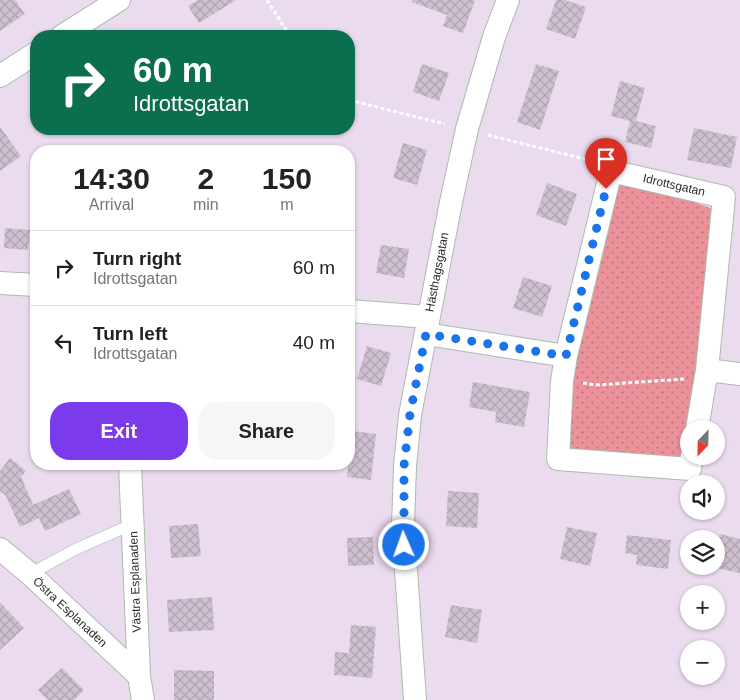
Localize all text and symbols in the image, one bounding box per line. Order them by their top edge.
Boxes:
icon: right [50,50,115,115]
text: 60 m [133,50,213,89]
text: Idrottsgatan [133,91,249,116]
pin [585,138,627,189]
icon: arrive [592,145,620,173]
text: 14:30 [73,162,150,195]
text: 2 [197,162,214,195]
text: 150 [262,162,312,195]
street label: Idrottsgatan [642,171,706,199]
text: Arrival [89,196,134,213]
text: min [193,196,219,213]
text: m [280,196,293,213]
street label: Hästhagsgatan [422,231,452,313]
text: Turn right [93,248,181,269]
icon: right [50,254,78,282]
text: 60 m [293,257,335,278]
text: Idrottsgatan [93,270,178,287]
text: Turn left [93,323,168,344]
icon: left [50,329,78,357]
text: 40 m [293,332,335,353]
text: Idrottsgatan [93,345,178,362]
button: Exit [50,402,188,460]
button: Share [198,402,335,460]
north arrow [680,420,725,465]
map controls [680,420,725,685]
button: sound [680,475,725,520]
position arrow [377,518,429,570]
button: layers [680,530,725,575]
street label: Västra Esplanaden [126,531,144,633]
street label: Östra Esplanaden [30,574,110,650]
button: + [680,585,725,630]
button: − [680,640,725,685]

